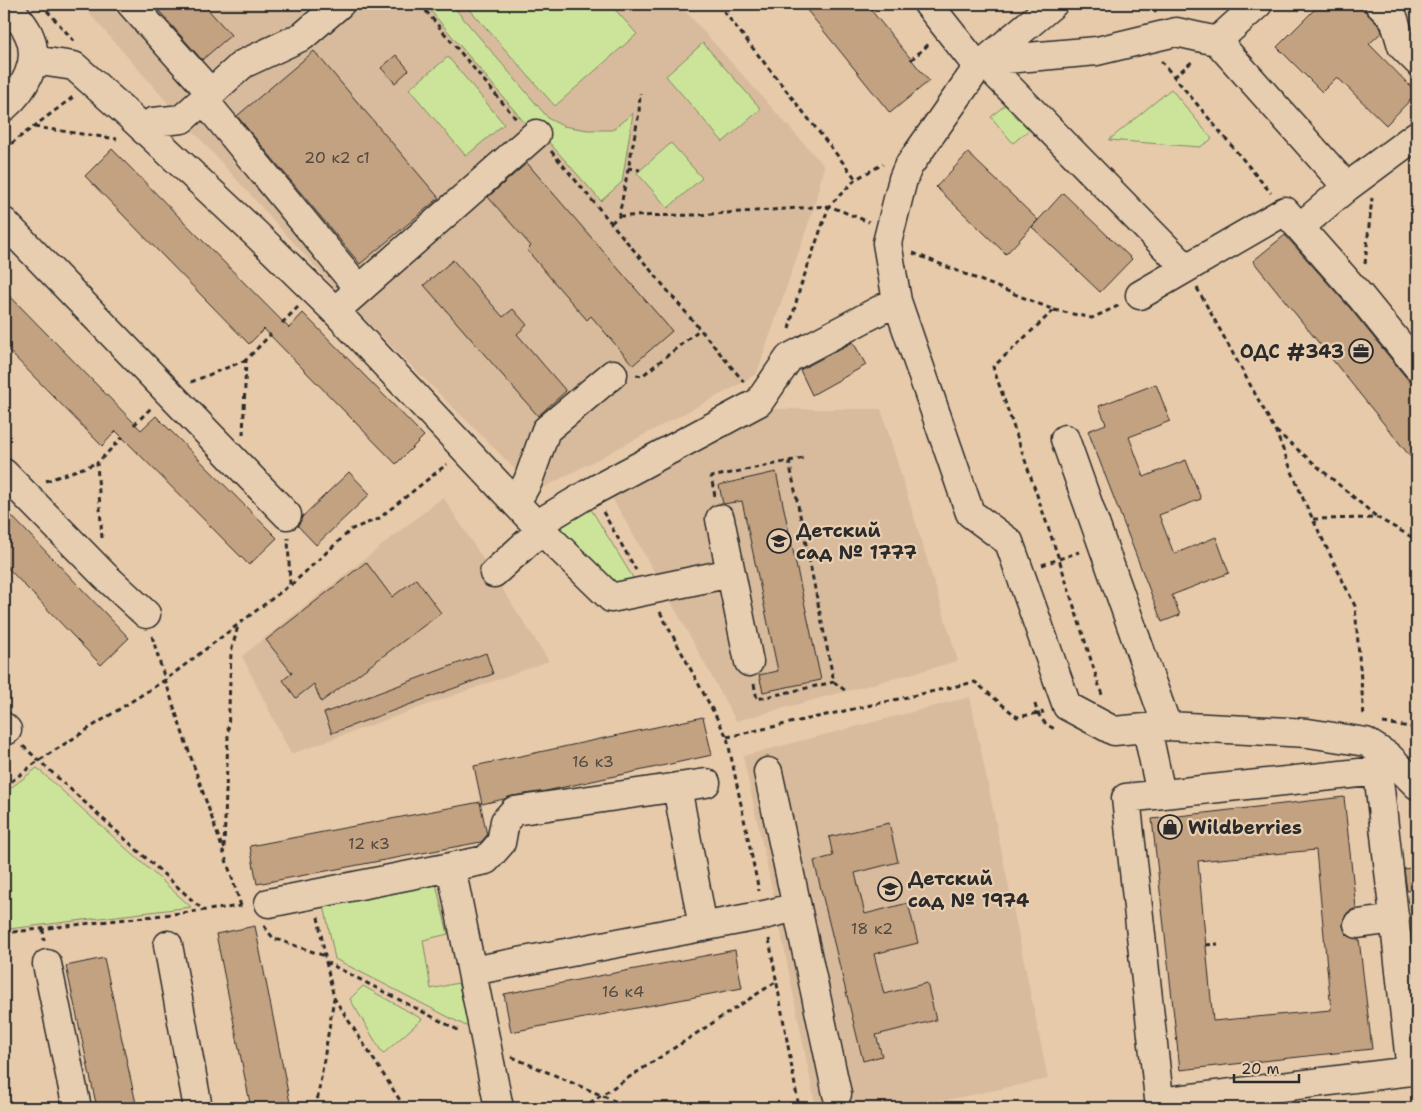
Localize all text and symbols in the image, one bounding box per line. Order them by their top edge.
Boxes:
house number: 20 к2 с1 [304,147,370,168]
office icon: ОДС #343 [1348,338,1374,364]
place label: ОДС #343 [1240,339,1344,364]
place label: Детский сад № 1777 [796,518,917,565]
school or university icon: Детский сад № 1777 [766,528,792,554]
house number: 16 к3 [572,751,614,772]
shop icon: Wildberries [1157,814,1183,840]
place label: Wildberries [1188,815,1302,840]
house number: 12 к3 [348,833,390,854]
place label: Детский сад № 1974 [908,866,1030,913]
school or university icon: Детский сад № 1974 [877,876,903,902]
house number: 18 к2 [851,918,893,939]
house number: 16 к4 [602,981,644,1002]
scale bar [1234,1052,1298,1084]
text: 20 m [1241,1059,1280,1079]

